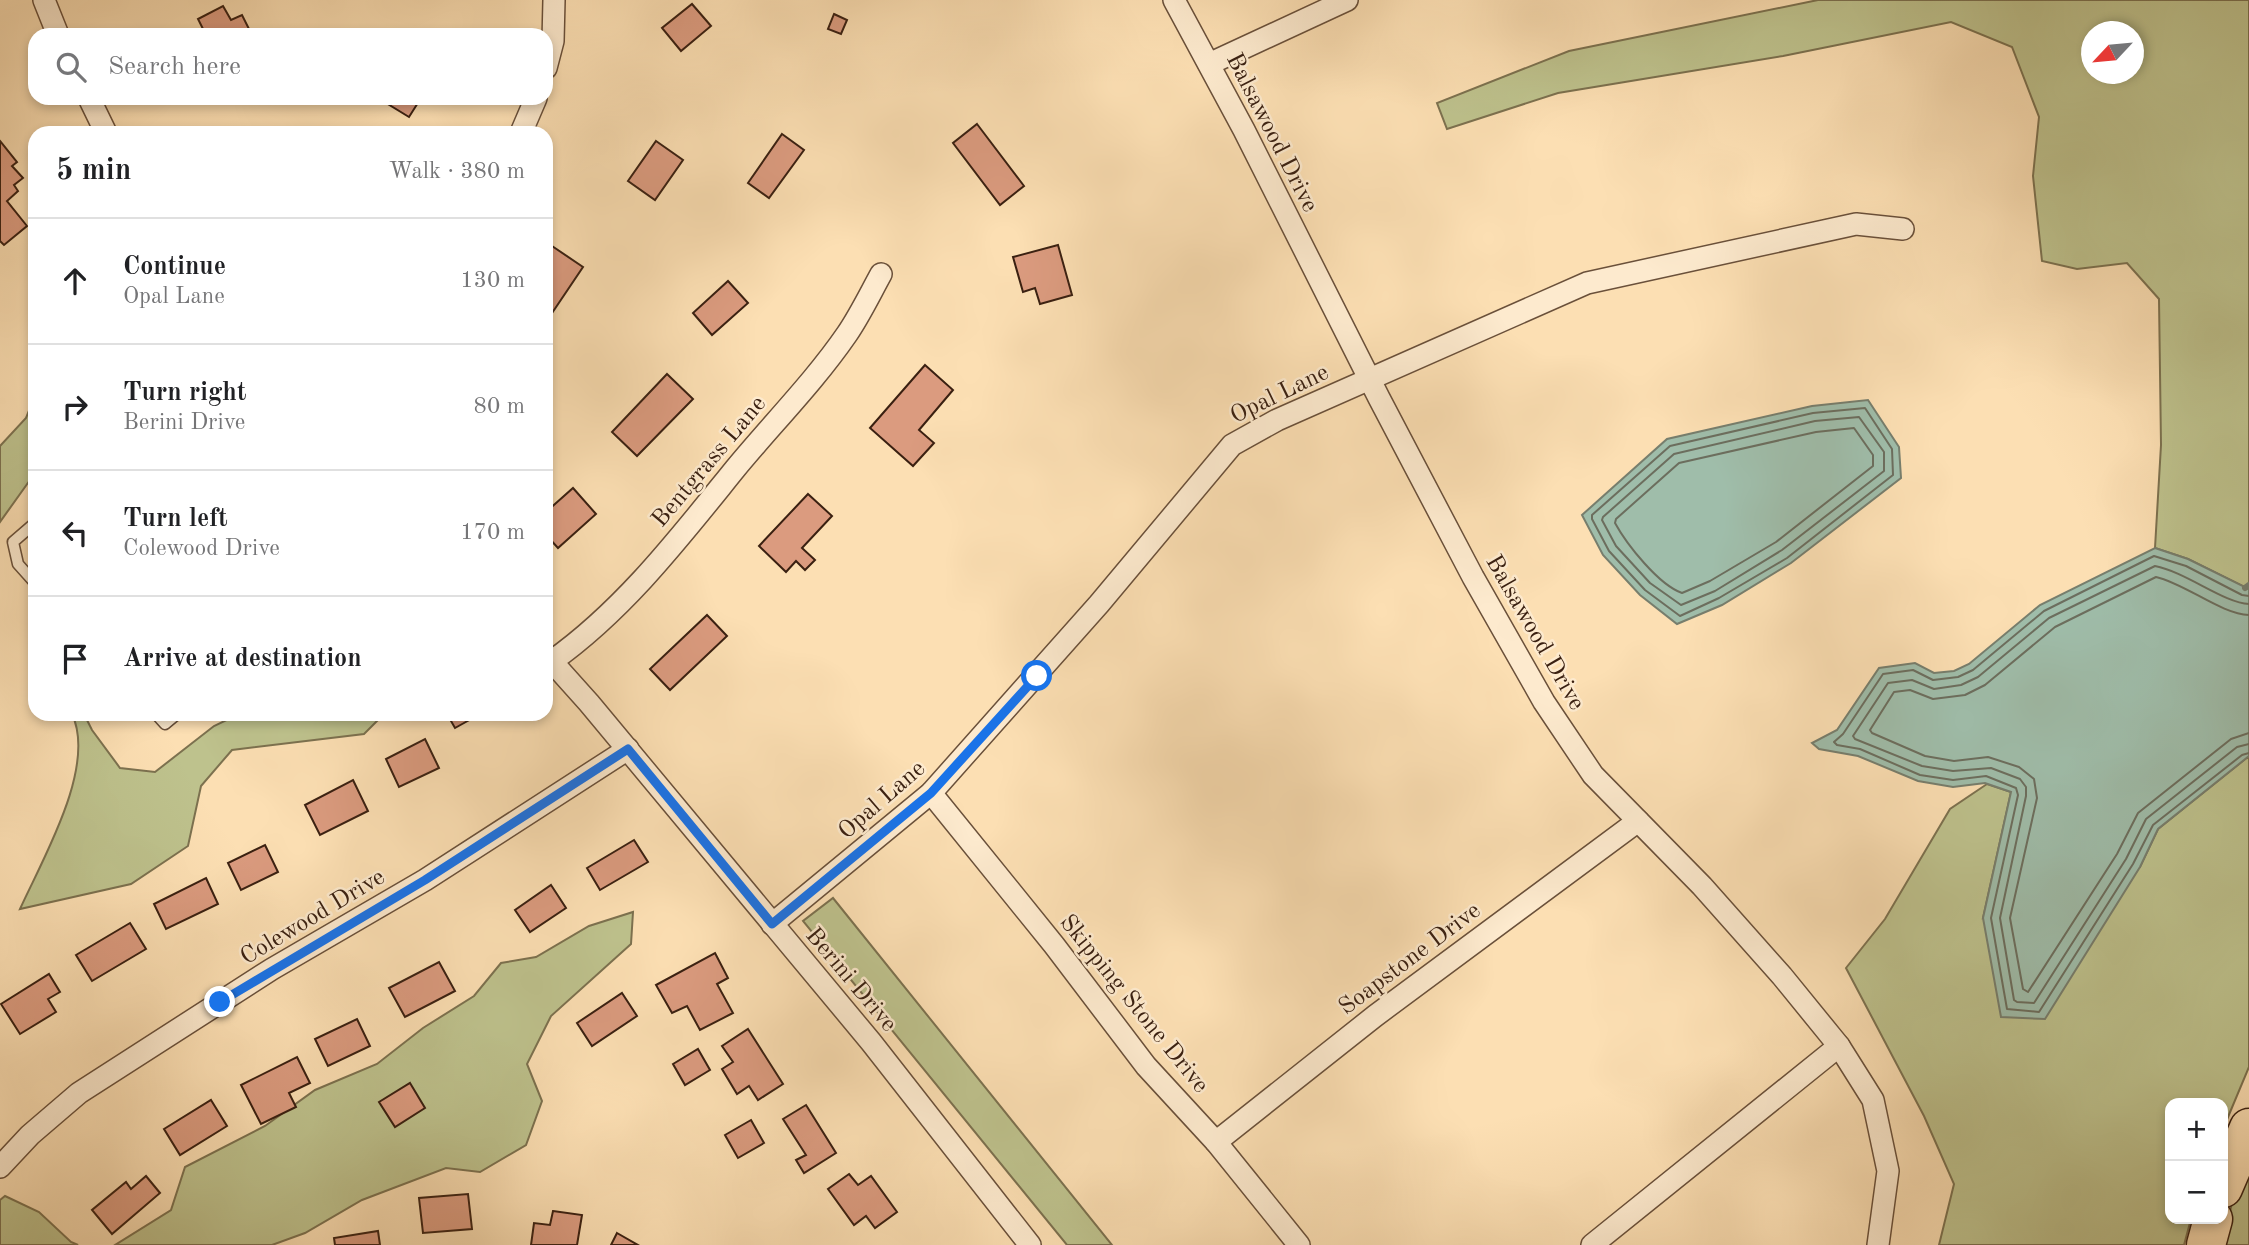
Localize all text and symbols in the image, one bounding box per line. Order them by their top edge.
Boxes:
north arrow [2081,21,2144,84]
search box [28,28,553,105]
icon: search [52,48,90,86]
street label: Balsawood Drive [1221,50,1322,216]
text: Search here [108,54,241,80]
text: 5 min [56,156,131,186]
text: Walk · 380 m [389,160,525,183]
text: Continue [123,254,226,280]
icon: ahead [56,262,94,300]
text: 130 m [460,269,525,292]
text: Opal Lane [123,285,225,308]
street label: Opal Lane [1227,361,1333,429]
text: Turn right [123,380,246,406]
icon: right [56,388,94,426]
street label: Bentgrass Lane [648,392,771,532]
text: 80 m [474,395,525,418]
text: Berini Drive [123,411,245,434]
text: Turn left [123,506,228,532]
icon: left [56,514,94,552]
text: 170 m [460,521,525,544]
text: Colewood Drive [123,537,280,560]
street label: Balsawood Drive [1480,551,1588,715]
icon: arrive [56,640,94,678]
text: Arrive at destination [123,646,362,672]
route start [1021,660,1052,691]
street label: Opal Lane [834,757,930,844]
street label: Colewood Drive [237,865,389,970]
street label: Soapstone Drive [1335,899,1485,1020]
street label: Skipping Stone Drive [1054,911,1212,1098]
street label: Berini Drive [800,924,901,1037]
route end [204,986,235,1017]
map controls [2165,1098,2228,1224]
button: + [2165,1098,2228,1161]
button: − [2165,1161,2228,1224]

